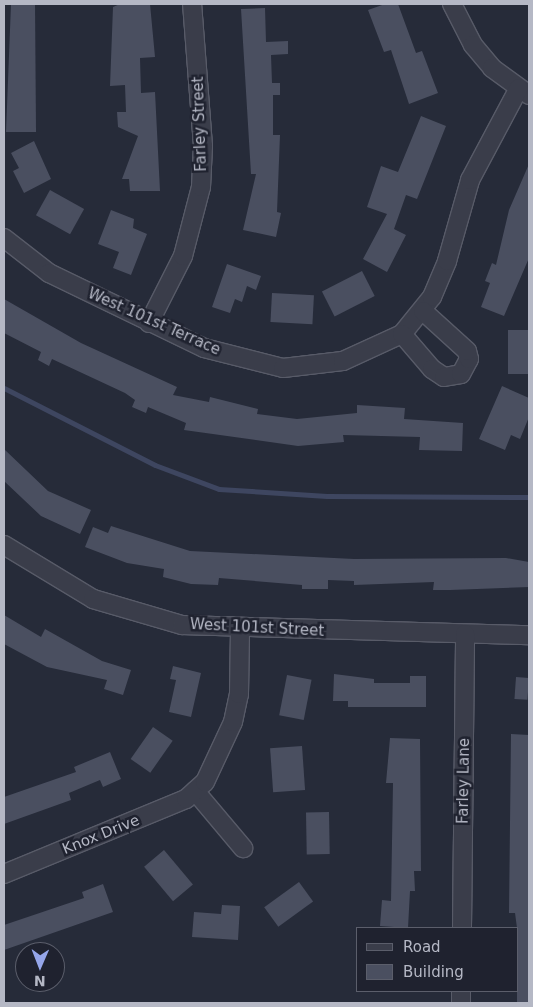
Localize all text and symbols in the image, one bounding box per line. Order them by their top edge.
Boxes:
street label: Farley Street [189,76,211,172]
street label: West 101st Terrace [85,285,223,359]
street label: West 101st Street [189,615,325,641]
street label: Farley Lane [454,738,474,824]
street label: Knox Drive [60,811,142,859]
legend [356,927,518,992]
text: Road [403,938,441,956]
north arrow [15,942,65,992]
text: Building [403,963,464,981]
text: N [34,973,46,989]

